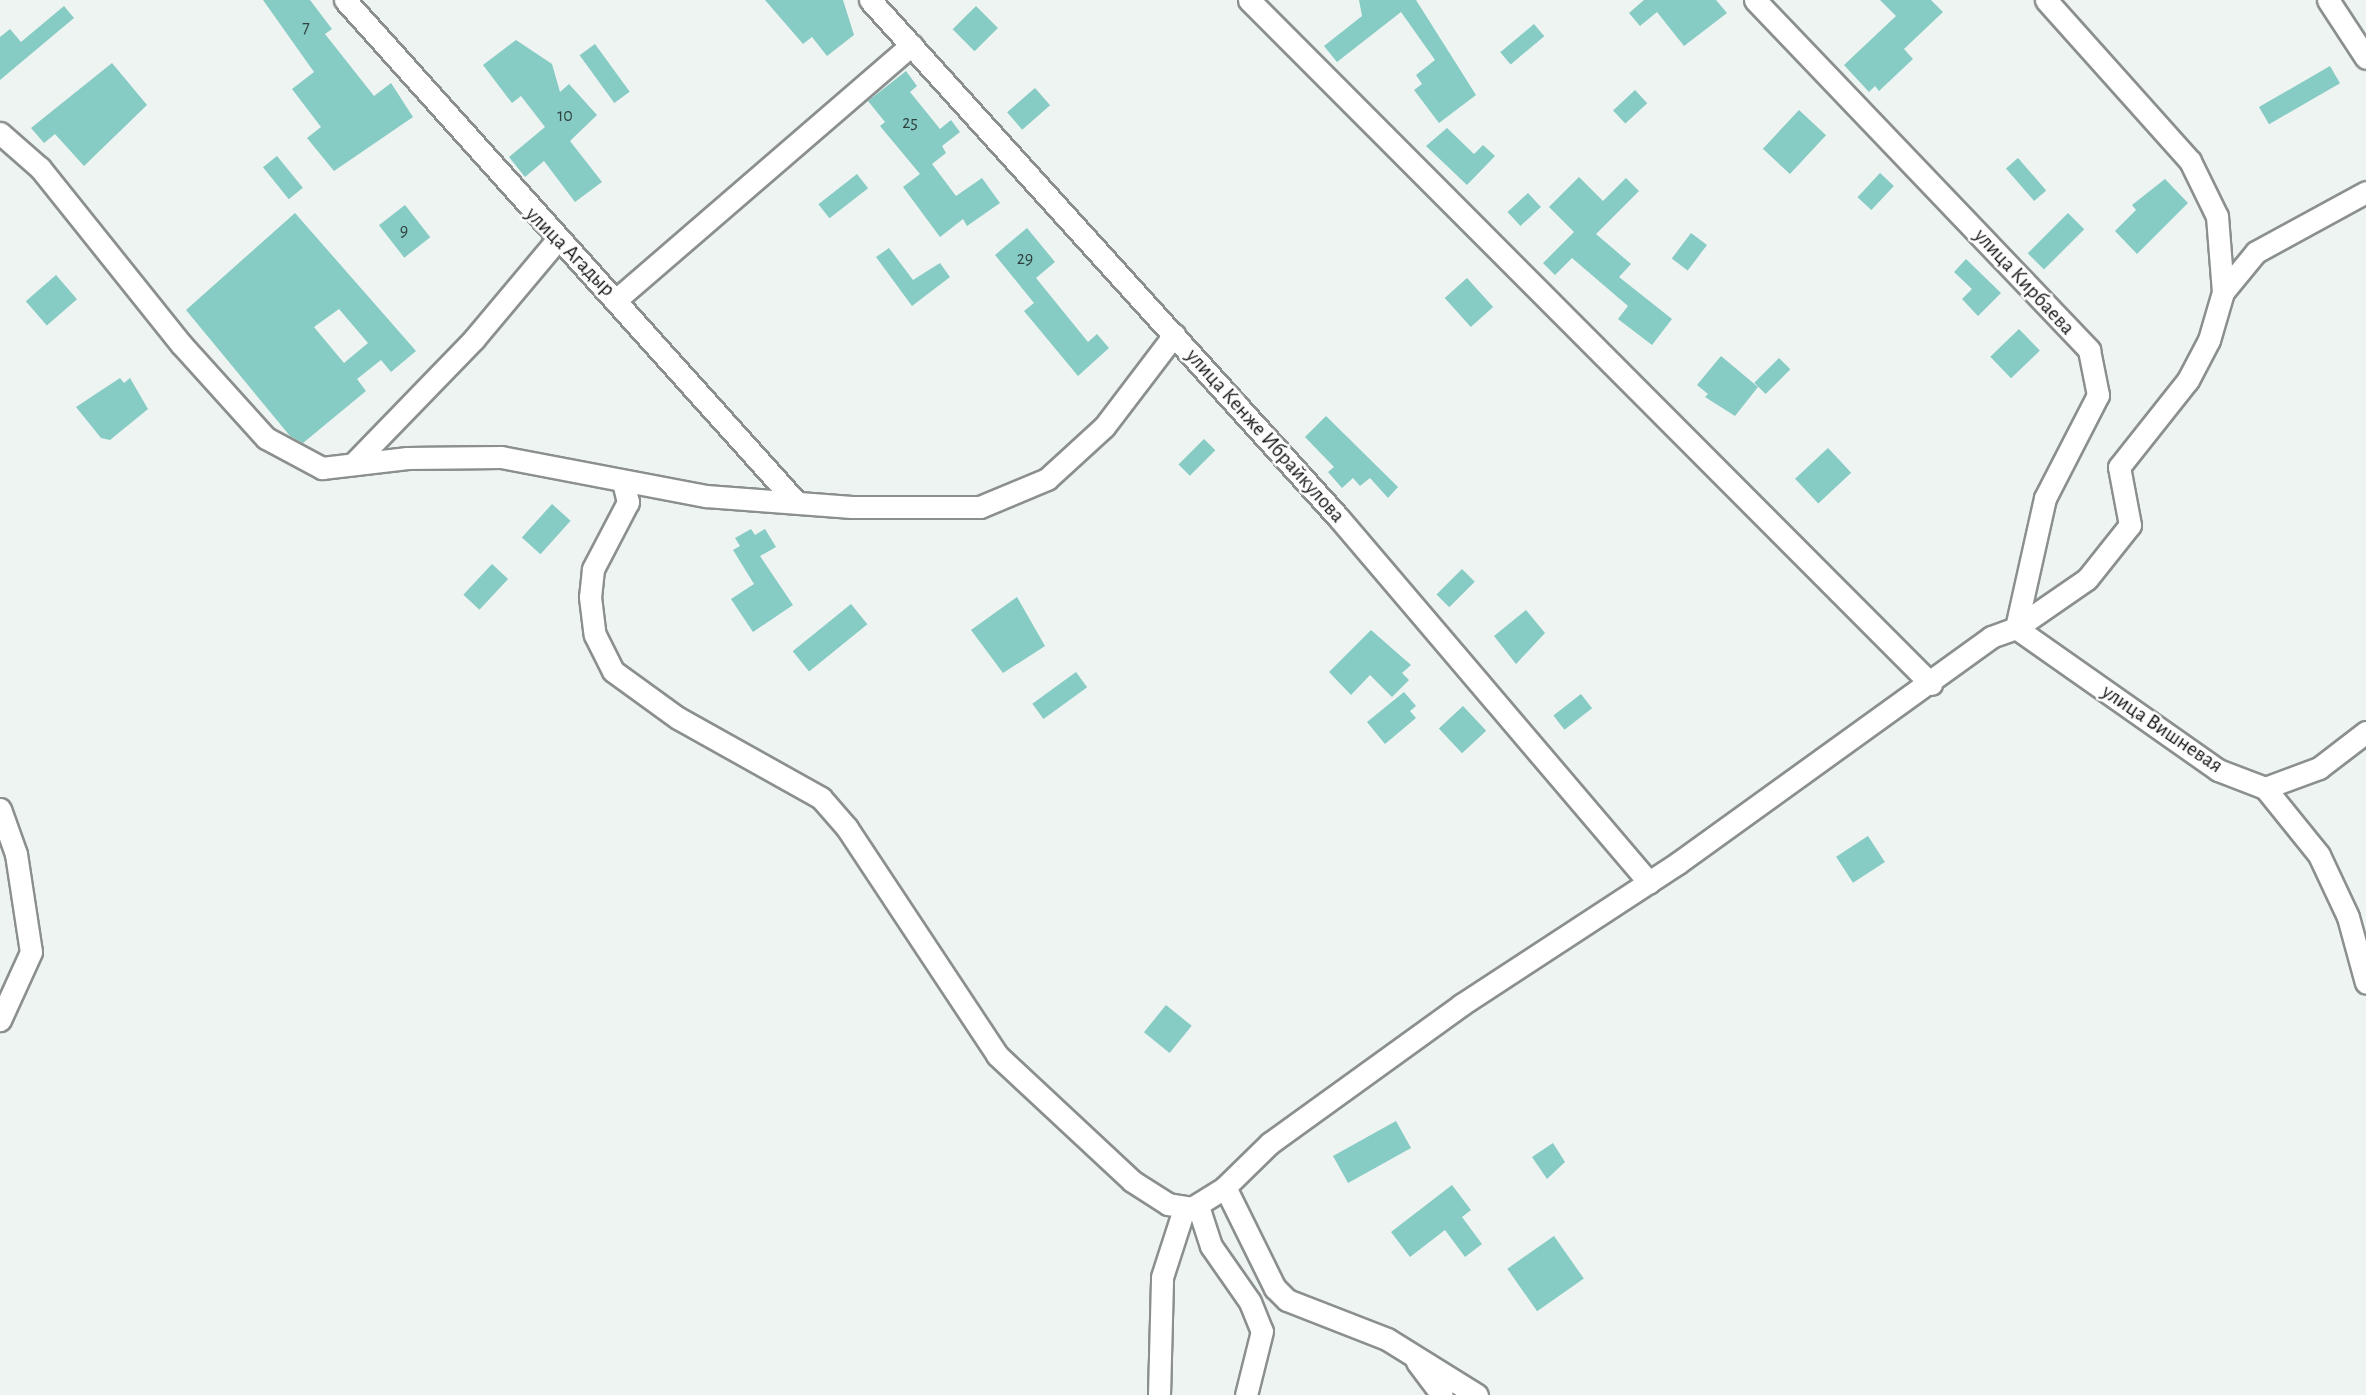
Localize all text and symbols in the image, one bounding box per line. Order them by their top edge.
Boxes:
house number: 7 [302,17,310,39]
house number: 10 [557,105,573,127]
house number: 25 [902,112,918,134]
street label: улица Агадыр [520,202,620,302]
house number: 9 [400,220,408,242]
street label: улица Кирбаева [1968,224,2080,340]
house number: 29 [1017,248,1033,270]
street label: улица Кенже Ибрайкулова [1180,344,1350,528]
street label: улица Вишневая [2097,679,2227,779]

